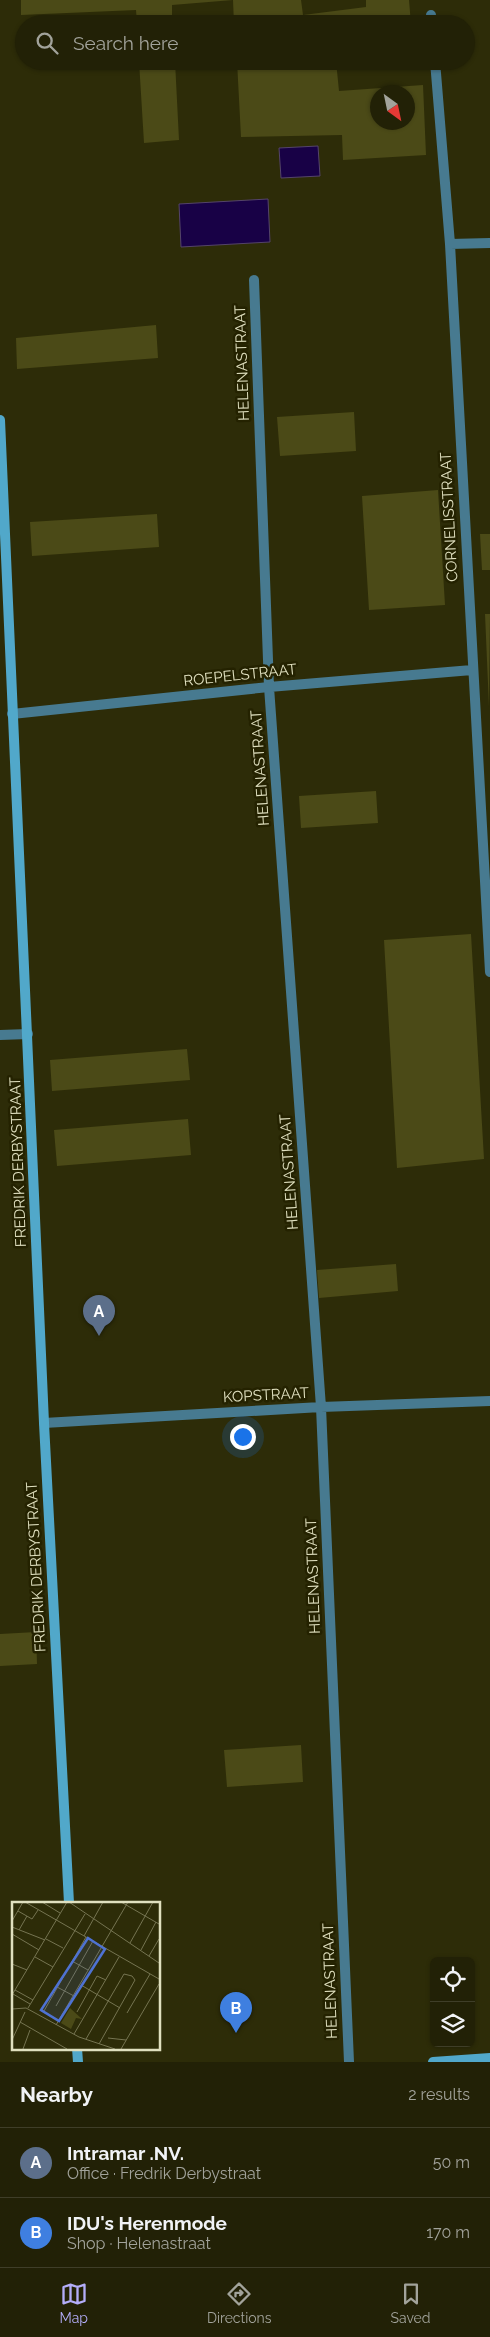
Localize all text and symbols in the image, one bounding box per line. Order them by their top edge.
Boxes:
search box [15,15,475,70]
icon: search [33,29,61,57]
text: Search here [73,32,179,54]
north arrow [370,85,415,130]
street label: HELENASTRAAT [231,305,253,421]
street label: CORNELISSTRAAT [437,452,461,582]
street label: ROEPELSTRAAT [182,660,298,690]
street label: HELENASTRAAT [247,709,273,827]
street label: FREDRIK DERBYSTRAAT [6,1077,30,1247]
street label: HELENASTRAAT [276,1113,302,1231]
pin: A [83,1295,115,1336]
street label: KOPSTRAAT [223,1384,309,1406]
your location [230,1424,256,1450]
street label: FREDRIK DERBYSTRAAT [23,1482,49,1652]
street label: HELENASTRAAT [302,1518,324,1634]
inset map [12,1902,160,2050]
street label: HELENASTRAAT [319,1923,341,2039]
map controls [430,1957,475,2047]
button: locate [430,1957,475,2002]
pin: B [220,1992,252,2033]
button: layers [430,2002,475,2047]
text: Nearby [20,2082,93,2107]
text: 2 results [408,2085,470,2104]
text: Intramar .NV. [67,2142,184,2164]
text: A [31,2153,41,2172]
text: 50 m [433,2153,470,2172]
text: Office · Fredrik Derbystraat [67,2164,261,2183]
text: IDU's Herenmode [67,2212,227,2234]
text: B [31,2223,41,2242]
text: 170 m [426,2223,470,2242]
text: Shop · Helenastraat [67,2234,211,2253]
tab: Map [59,2280,88,2326]
tab: Directions [207,2280,272,2326]
tab: Saved [390,2280,431,2326]

